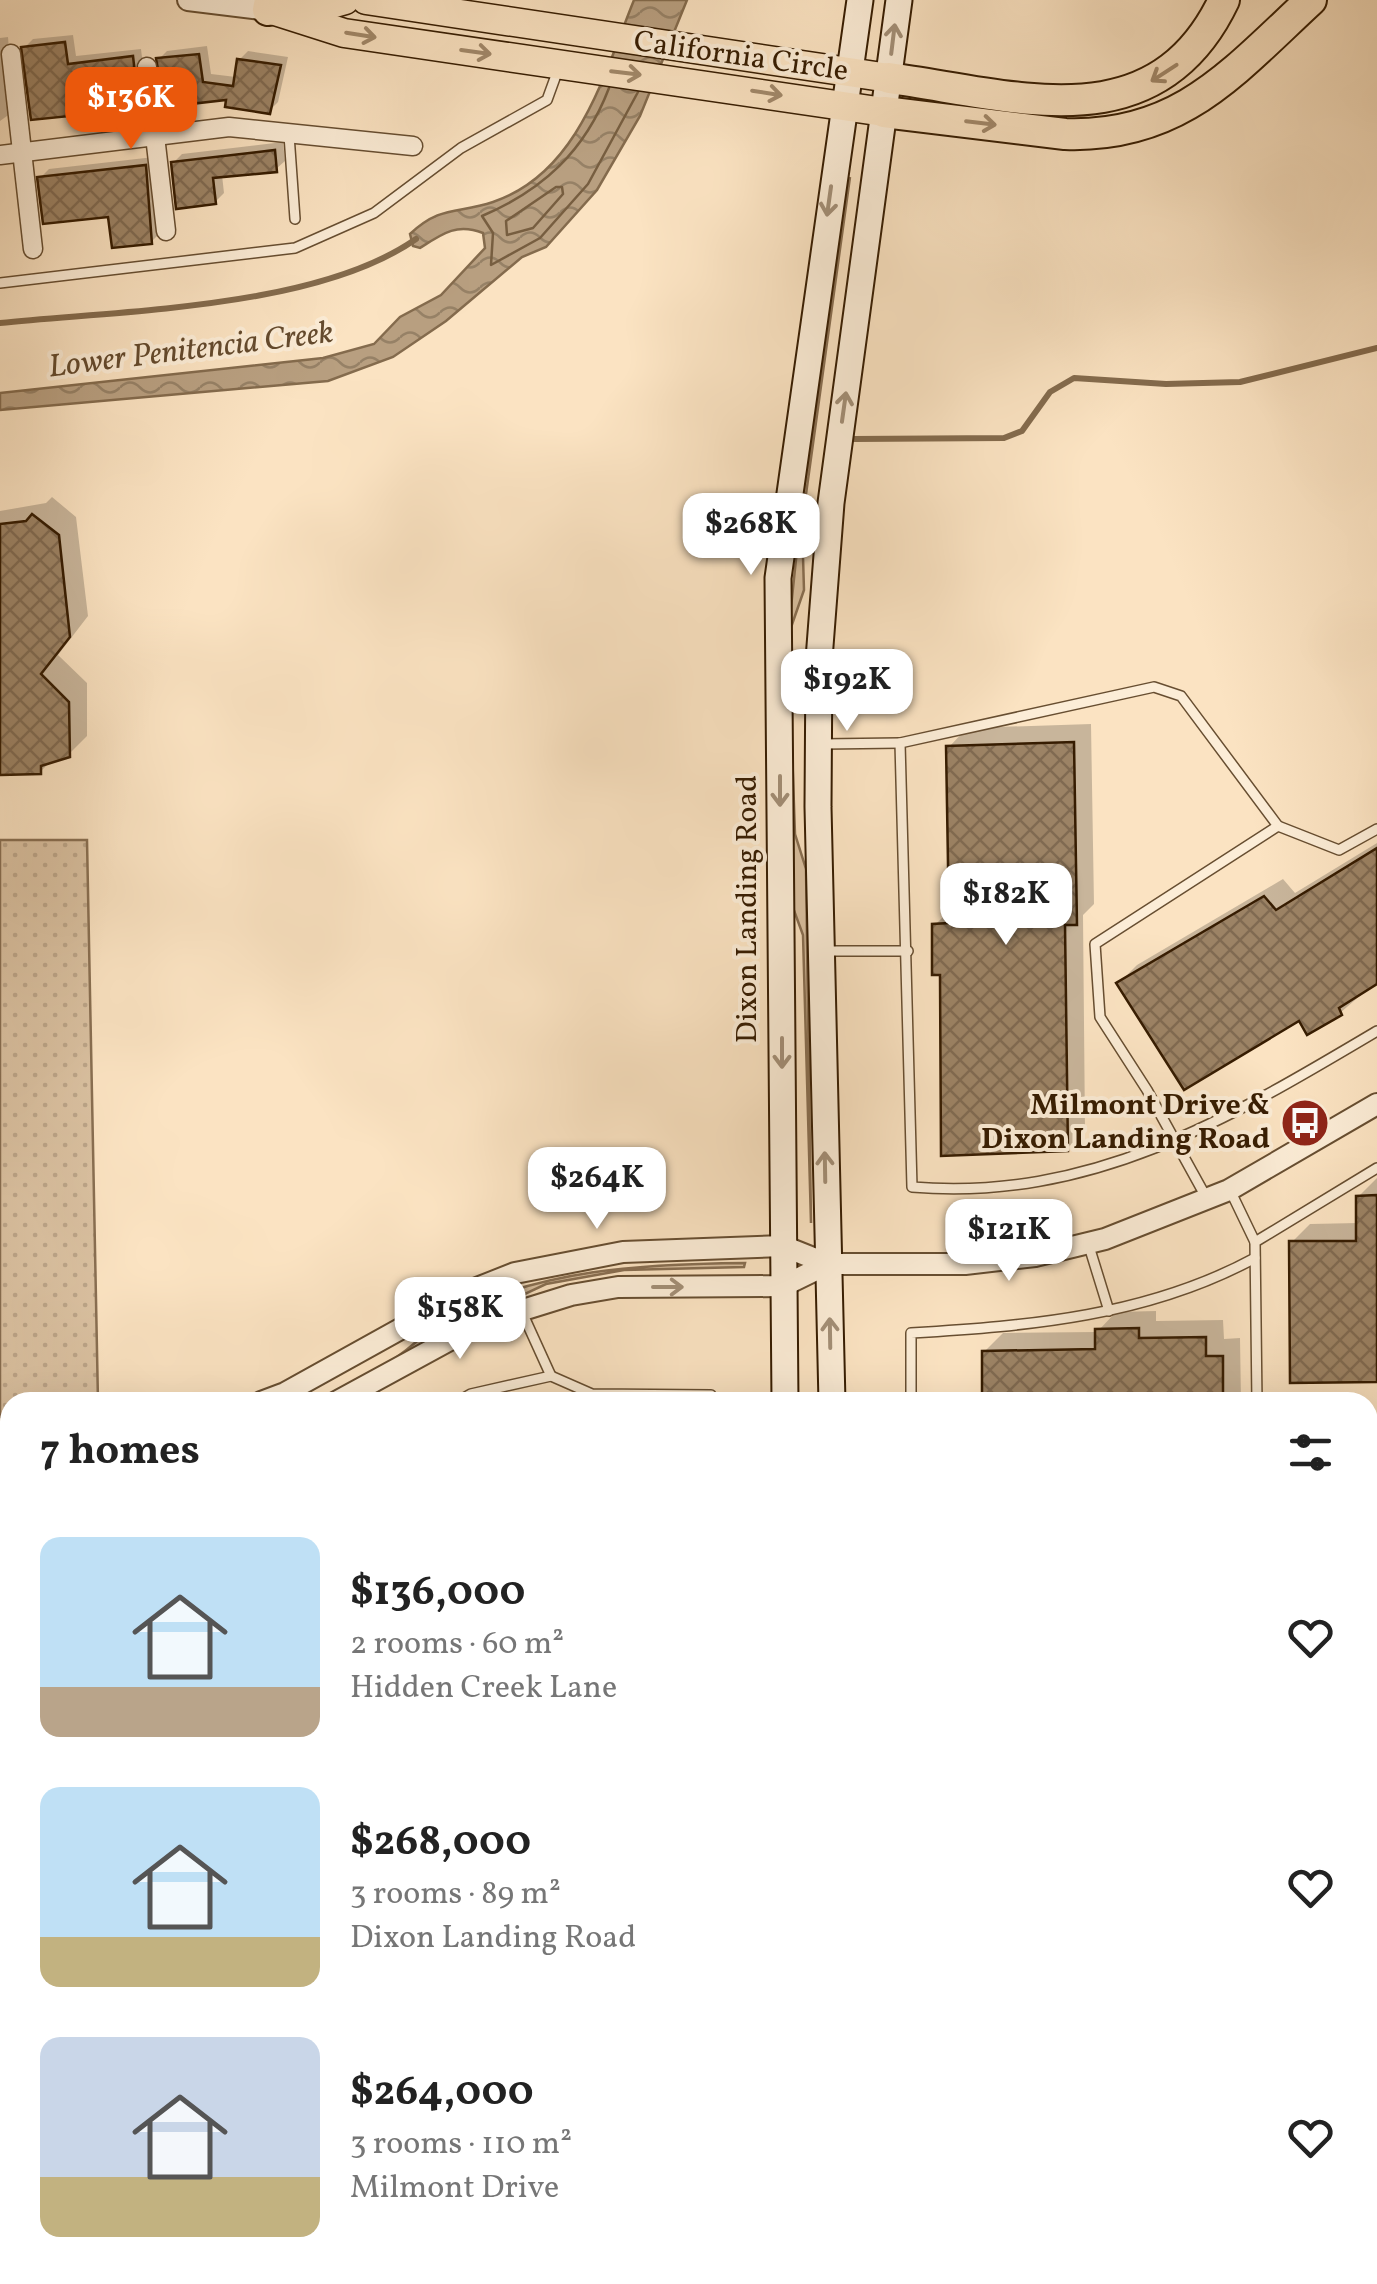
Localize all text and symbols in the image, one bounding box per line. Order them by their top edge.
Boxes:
street label: California Circle [631,21,851,93]
one-way arrow [884,23,903,56]
one-way arrow [344,26,376,45]
one-way arrow [459,44,492,62]
one-way arrow [1151,62,1179,83]
one-way arrow [609,64,642,83]
pin: $136K [61,67,201,152]
text: $136K [87,77,175,121]
one-way arrow [750,84,782,102]
one-way arrow [964,115,996,133]
one-way arrow [819,184,837,216]
water label: Lower Penitencia Creek [46,312,336,390]
one-way arrow [836,391,854,423]
pin: $268K [681,493,821,578]
text: $268K [705,503,797,547]
pin: $192K [777,649,917,734]
text: $192K [803,659,891,703]
one-way arrow [770,774,789,806]
street label: Dixon Landing Road [727,775,769,1043]
pin: $182K [936,863,1076,948]
text: $182K [962,873,1050,917]
one-way arrow [772,1037,791,1069]
place label: Milmont Drive & Dixon Landing Road [981,1085,1270,1161]
bus stop icon: Milmont Drive & Dixon Landing Road [1279,1097,1331,1149]
pin: $264K [527,1147,667,1232]
one-way arrow [816,1151,835,1183]
text: $264K [550,1157,644,1201]
pin: $121K [939,1199,1079,1284]
text: $121K [967,1209,1051,1253]
pin: $158K [390,1277,530,1362]
one-way arrow [650,1278,683,1296]
text: $158K [417,1287,503,1331]
one-way arrow [820,1318,839,1350]
text: 7 homes [40,1423,200,1482]
icon: filters [1283,1425,1338,1480]
text: $136,000 [350,1564,525,1623]
icon: home [120,1577,240,1697]
icon: heart [1283,1610,1338,1665]
text: 2 rooms · 60 m² [350,1623,564,1667]
text: Hidden Creek Lane [350,1667,617,1711]
text: $268,000 [350,1814,531,1873]
icon: home [120,1827,240,1947]
icon: heart [1283,1860,1338,1915]
text: 3 rooms · 89 m² [350,1873,561,1917]
text: Dixon Landing Road [350,1917,636,1961]
text: $264,000 [350,2064,534,2123]
icon: home [120,2077,240,2197]
icon: heart [1283,2110,1338,2165]
text: 3 rooms · 110 m² [350,2123,572,2167]
text: Milmont Drive [350,2167,559,2211]

